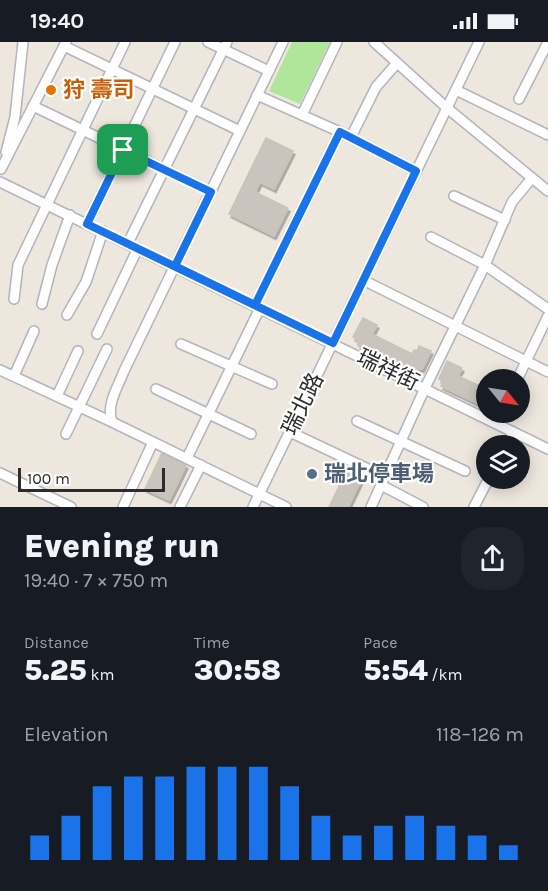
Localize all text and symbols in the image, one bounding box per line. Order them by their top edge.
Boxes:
text: 19:40 [30,8,84,34]
place label: 狩 壽司 [63,77,135,103]
marker: 狩 壽司 [44,83,58,97]
pin [97,124,148,175]
icon: arrive [106,133,139,166]
street label: 瑞祥街 [353,344,423,396]
street label: 瑞北路 [277,369,329,439]
north arrow [476,369,530,423]
map controls [476,369,530,489]
button: layers [476,435,530,489]
place label: 瑞北停車場 [324,461,434,487]
scale bar [18,465,165,492]
marker: 瑞北停車場 [305,467,319,481]
text: 100 m [27,469,70,488]
text: Evening run [24,527,220,565]
button: share [461,527,524,590]
text: 19:40 · 7 × 750 m [24,569,168,592]
text: Distance [24,633,89,652]
text: Time [194,633,230,652]
text: Pace [363,633,397,652]
text: 5.25 [24,652,87,688]
text: 30:58 [194,652,281,688]
text: 5:54 [363,652,428,688]
text: km [87,665,114,684]
text: /km [428,665,462,684]
text: Elevation [24,723,109,746]
text: 118–126 m [436,723,524,746]

